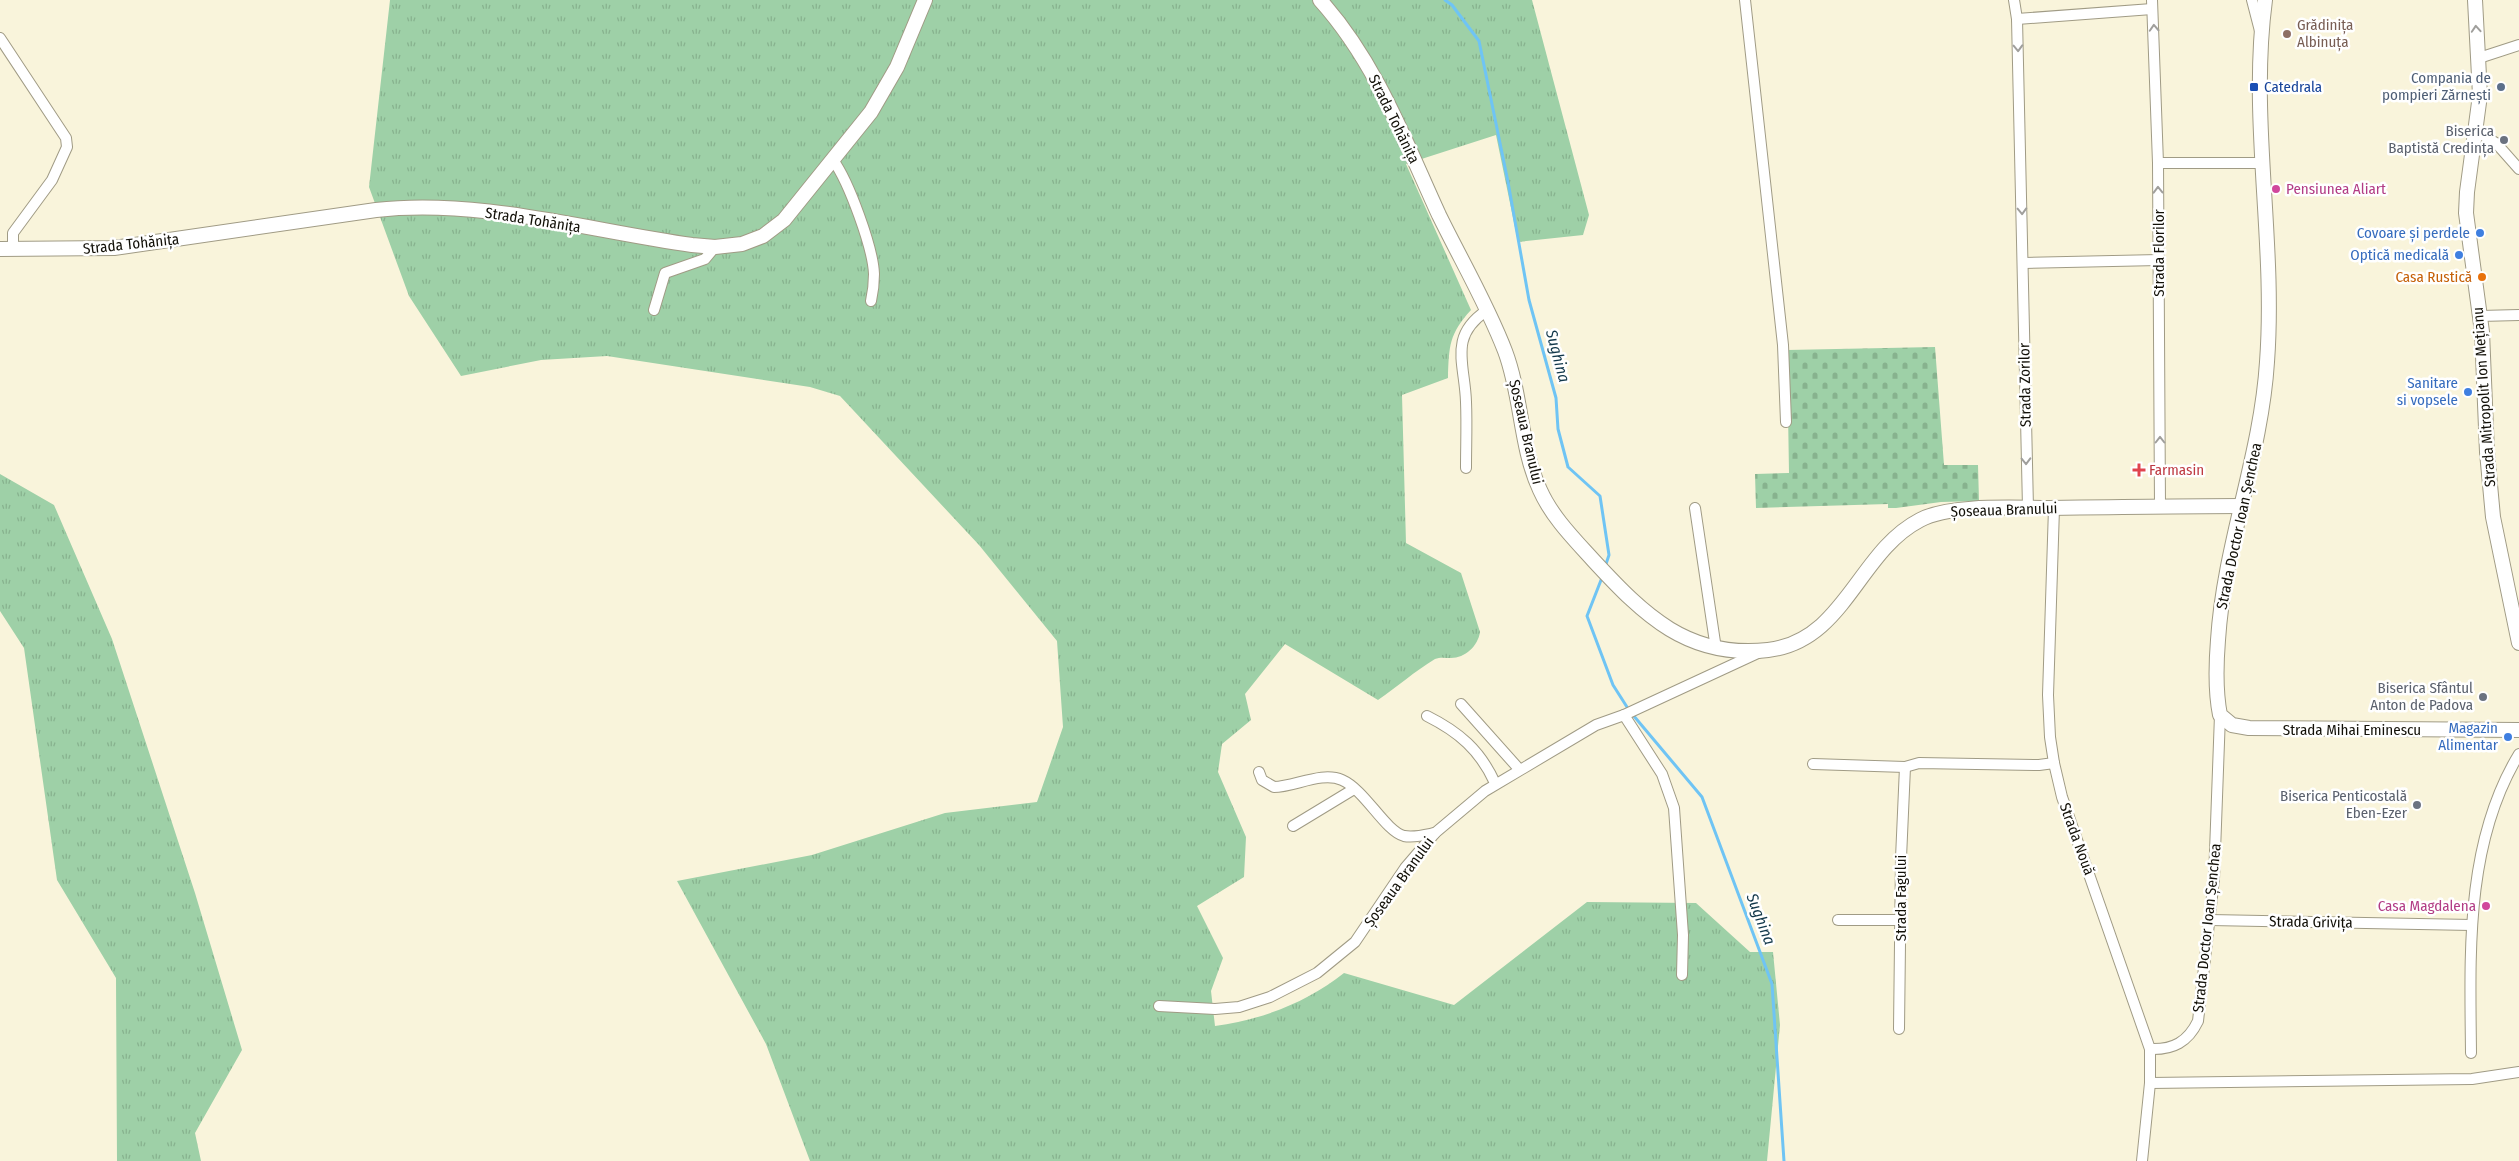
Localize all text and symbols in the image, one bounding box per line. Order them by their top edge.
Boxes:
place label: Grădinița Albinuța [2297,16,2353,52]
one-way arrow [2148,23,2159,31]
one-way arrow [2471,25,2482,33]
marker: Grădinița Albinuța [2281,28,2293,40]
one-way arrow [2013,45,2023,53]
place label: Compania de pompieri Zărnești [2382,69,2491,105]
street label: Strada Tohănița [1364,72,1423,167]
place label: Catedrala [2264,78,2322,96]
marker: Catedrala [2248,81,2260,93]
marker: Compania de pompieri Zărnești [2495,81,2507,93]
place label: Biserica Baptistă Credința [2388,122,2494,158]
marker: Biserica Baptistă Credința [2498,134,2510,146]
place label: Pensiunea Aliart [2286,180,2386,198]
marker: Pensiunea Aliart [2270,183,2282,195]
one-way arrow [2153,186,2163,194]
street label: Strada Tohănița [484,204,582,237]
one-way arrow [2017,207,2028,215]
street label: Strada Florilor [2150,208,2168,297]
place label: Covoare și perdele [2357,224,2470,243]
marker: Covoare și perdele [2474,227,2486,239]
street label: Strada Tohănița [82,230,180,259]
place label: Optică medicală [2350,246,2449,264]
marker: Optică medicală [2453,249,2465,261]
place label: Casa Rustică [2395,268,2472,286]
marker: Casa Rustică [2476,271,2488,283]
street label: Strada Mitropolit Ion Mețianu [2469,306,2500,488]
water label: Sughina [1542,327,1574,384]
street label: Strada Zorilor [2015,342,2035,427]
place label: Sanitare si vopsele [2397,374,2458,409]
street label: Șoseaua Branului [1504,378,1547,486]
marker: Sanitare si vopsele [2462,386,2474,398]
one-way arrow [2155,436,2165,444]
street label: Strada Doctor Ioan Șenchea [2213,441,2266,611]
one-way arrow [2021,457,2032,465]
place label: Farmasin [2149,461,2204,479]
marker: Farmasin [2133,464,2145,476]
street label: Șoseaua Branului [1950,499,2058,522]
place label: Biserica Sfântul Anton de Padova [2370,679,2473,714]
marker: Biserica Sfântul Anton de Padova [2477,691,2489,703]
place label: Magazin Alimentar [2438,719,2499,754]
street label: Strada Mihai Eminescu [2283,721,2421,739]
marker: Magazin Alimentar [2502,731,2514,743]
place label: Biserica Penticostală Eben-Ezer [2280,787,2408,822]
marker: Biserica Penticostală Eben-Ezer [2411,799,2423,811]
street label: Strada Nouă [2056,800,2098,878]
street label: Șoseaua Branului [1360,834,1438,931]
street label: Strada Doctor Ioan Șenchea [2189,843,2226,1014]
street label: Strada Fagului [1892,855,1910,941]
water label: Sughina [1742,890,1779,947]
place label: Casa Magdalena [2378,897,2476,915]
marker: Casa Magdalena [2480,900,2492,912]
street label: Strada Grivița [2269,912,2353,933]

